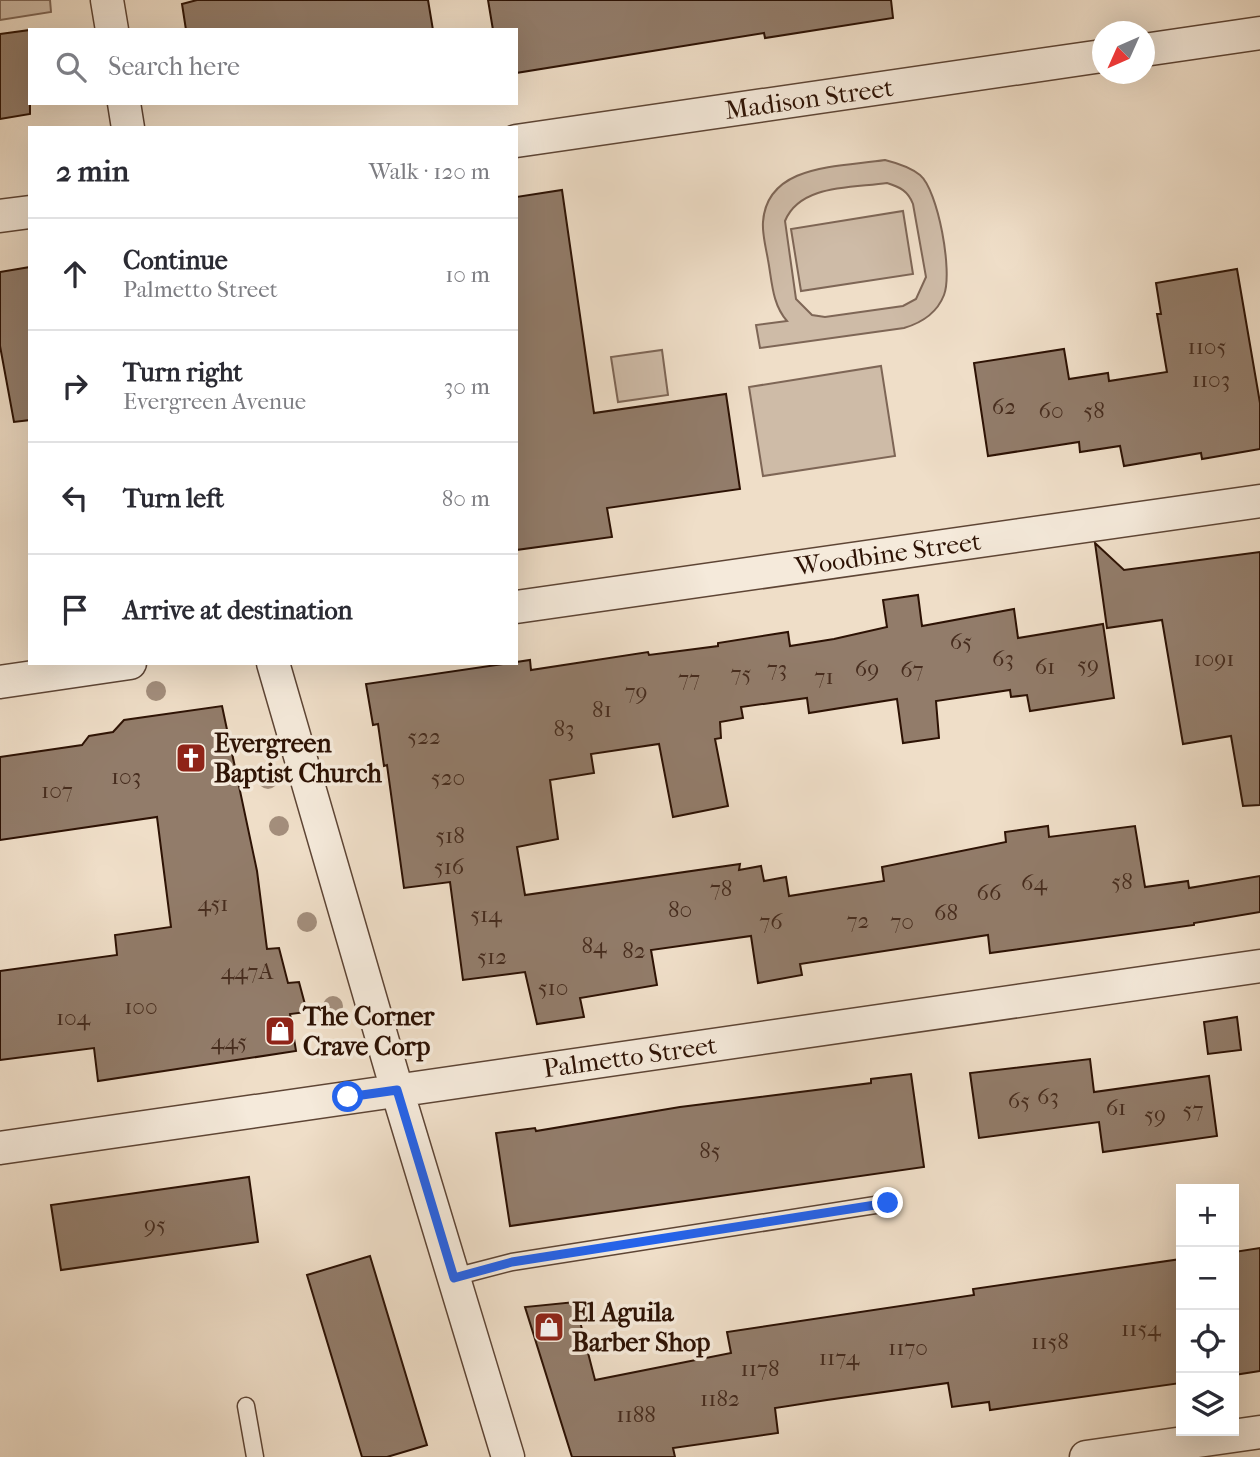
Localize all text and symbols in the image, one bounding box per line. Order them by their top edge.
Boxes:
north arrow [1092,21,1155,84]
search box [28,28,518,105]
icon: search [52,48,90,86]
text: Search here [108,51,240,82]
street label: Madison Street [723,72,896,126]
text: 2 min [56,154,129,189]
text: Walk · 120 m [369,158,490,185]
text: Continue [123,245,228,276]
icon: ahead [56,255,94,293]
text: 10 m [445,261,490,288]
text: Palmetto Street [123,276,278,303]
house number: 1105 [1188,333,1227,360]
text: Turn right [123,357,243,388]
house number: 1103 [1192,366,1230,393]
icon: right [56,367,94,405]
text: 30 m [444,373,490,400]
text: Evergreen Avenue [123,388,306,415]
house number: 62 [992,393,1016,420]
house number: 60 [1038,397,1064,424]
house number: 58 [1083,397,1105,424]
icon: left [56,479,94,517]
text: Turn left [123,483,224,514]
text: 80 m [442,485,490,512]
street label: Woodbine Street [792,526,984,583]
icon: arrive [56,591,94,629]
text: Arrive at destination [123,595,353,626]
house number: 65 [950,628,972,655]
house number: 63 [992,645,1014,672]
house number: 1091 [1193,645,1235,672]
house number: 59 [1077,651,1099,678]
house number: 61 [1035,653,1055,680]
house number: 73 [767,655,787,682]
house number: 69 [855,655,879,682]
house number: 67 [900,656,924,683]
house number: 75 [730,660,752,687]
house number: 71 [814,663,834,690]
house number: 77 [678,665,700,692]
house number: 79 [624,678,648,705]
house number: 81 [592,696,612,723]
house number: 83 [554,715,575,742]
house number: 522 [407,723,441,750]
place label: Evergreen Baptist Church [214,728,382,789]
church icon: Evergreen Baptist Church [174,741,208,775]
house number: 103 [111,763,141,790]
house number: 520 [431,764,465,791]
house number: 107 [41,777,73,804]
house number: 518 [435,822,465,849]
house number: 516 [434,853,465,880]
house number: 58 [1111,868,1133,895]
house number: 64 [1021,869,1048,896]
house number: 78 [710,875,732,902]
house number: 66 [977,879,1002,906]
house number: 451 [197,890,229,917]
house number: 80 [668,896,692,923]
house number: 68 [934,899,958,926]
house number: 514 [470,901,503,928]
house number: 72 [847,907,870,934]
house number: 76 [759,908,783,935]
house number: 70 [890,908,914,935]
house number: 84 [581,932,608,959]
house number: 82 [622,937,646,964]
house number: 512 [477,943,507,970]
house number: 447A [221,958,274,985]
house number: 510 [538,974,568,1001]
house number: 100 [124,993,158,1020]
place label: The Corner Crave Corp [302,1001,435,1062]
house number: 104 [56,1004,91,1031]
shop icon: The Corner Crave Corp [263,1014,297,1048]
house number: 445 [211,1028,247,1055]
street label: Palmetto Street [541,1029,720,1085]
route start [332,1081,363,1112]
house number: 63 [1037,1083,1059,1110]
house number: 65 [1008,1087,1030,1114]
house number: 61 [1106,1094,1126,1121]
house number: 57 [1182,1096,1204,1123]
house number: 59 [1144,1101,1166,1128]
house number: 85 [699,1137,721,1164]
map controls [1176,1184,1239,1436]
button: + [1176,1184,1239,1247]
route end [872,1187,903,1218]
house number: 95 [144,1211,166,1238]
button: − [1176,1247,1239,1310]
place label: El Aguila Barber Shop [572,1297,710,1358]
shop icon: El Aguila Barber Shop [532,1310,566,1344]
button: locate [1176,1310,1239,1373]
house number: 1154 [1121,1315,1162,1342]
house number: 1158 [1031,1328,1069,1355]
house number: 1170 [888,1334,928,1361]
house number: 1174 [819,1344,861,1371]
house number: 1178 [740,1355,780,1382]
button: layers [1176,1373,1239,1436]
house number: 1182 [700,1385,740,1412]
house number: 1188 [616,1401,656,1428]

